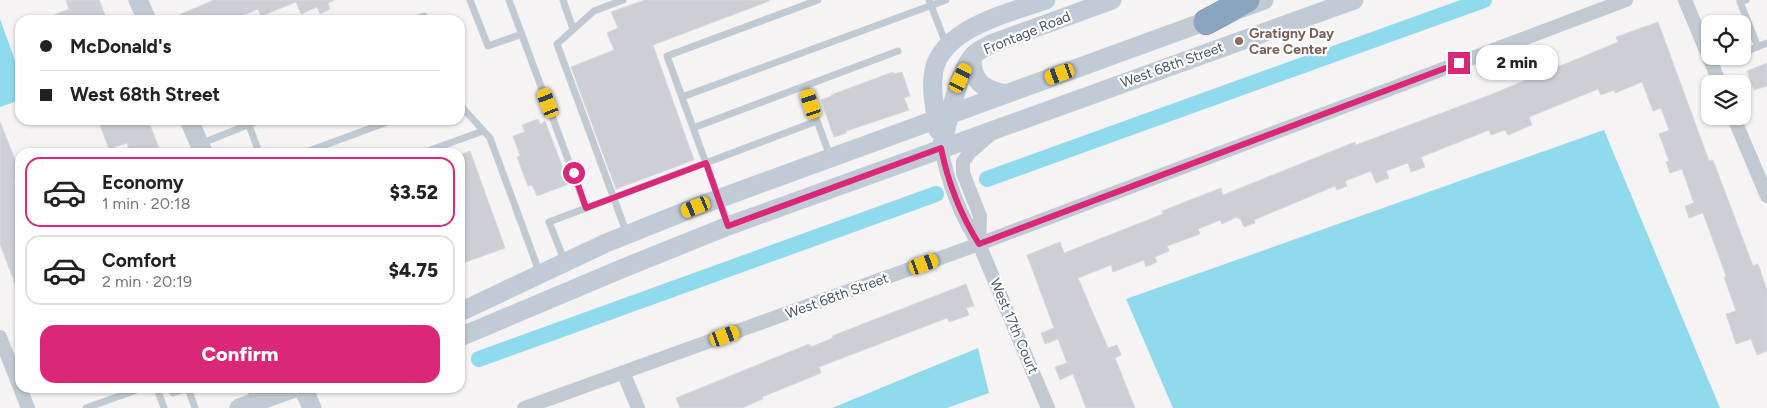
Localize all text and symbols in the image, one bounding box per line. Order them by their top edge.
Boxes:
street label: Frontage Road [981,8,1073,58]
map controls [1701,15,1751,125]
button: locate [1701,15,1751,65]
place label: Gratigny Day Care Center [1249,25,1335,58]
text: McDonald's [70,35,171,58]
marker: Gratigny Day Care Center [1233,35,1245,47]
street label: West 68th Street [1118,39,1226,91]
callout: 2 min [1476,46,1559,80]
route end [1448,52,1470,74]
text: 2 min [1497,53,1537,72]
car [947,61,974,95]
car [1043,62,1076,86]
button: layers [1701,75,1751,125]
text: West 68th Street [70,83,220,106]
car [535,86,560,120]
car [799,87,822,121]
route start [563,162,585,184]
icon: car [42,170,87,215]
text: Economy [102,171,184,194]
text: $3.52 [390,181,438,204]
text: 1 min · 20:18 [102,194,190,213]
car [679,194,712,220]
icon: car [42,248,87,293]
text: Comfort [102,249,177,272]
car [907,252,940,276]
text: $4.75 [389,259,438,282]
street label: West 68th Street [783,270,891,322]
text: 2 min · 20:19 [102,272,192,291]
street label: West 17th Court [986,276,1042,376]
car [708,324,741,348]
button: Confirm [40,325,440,383]

